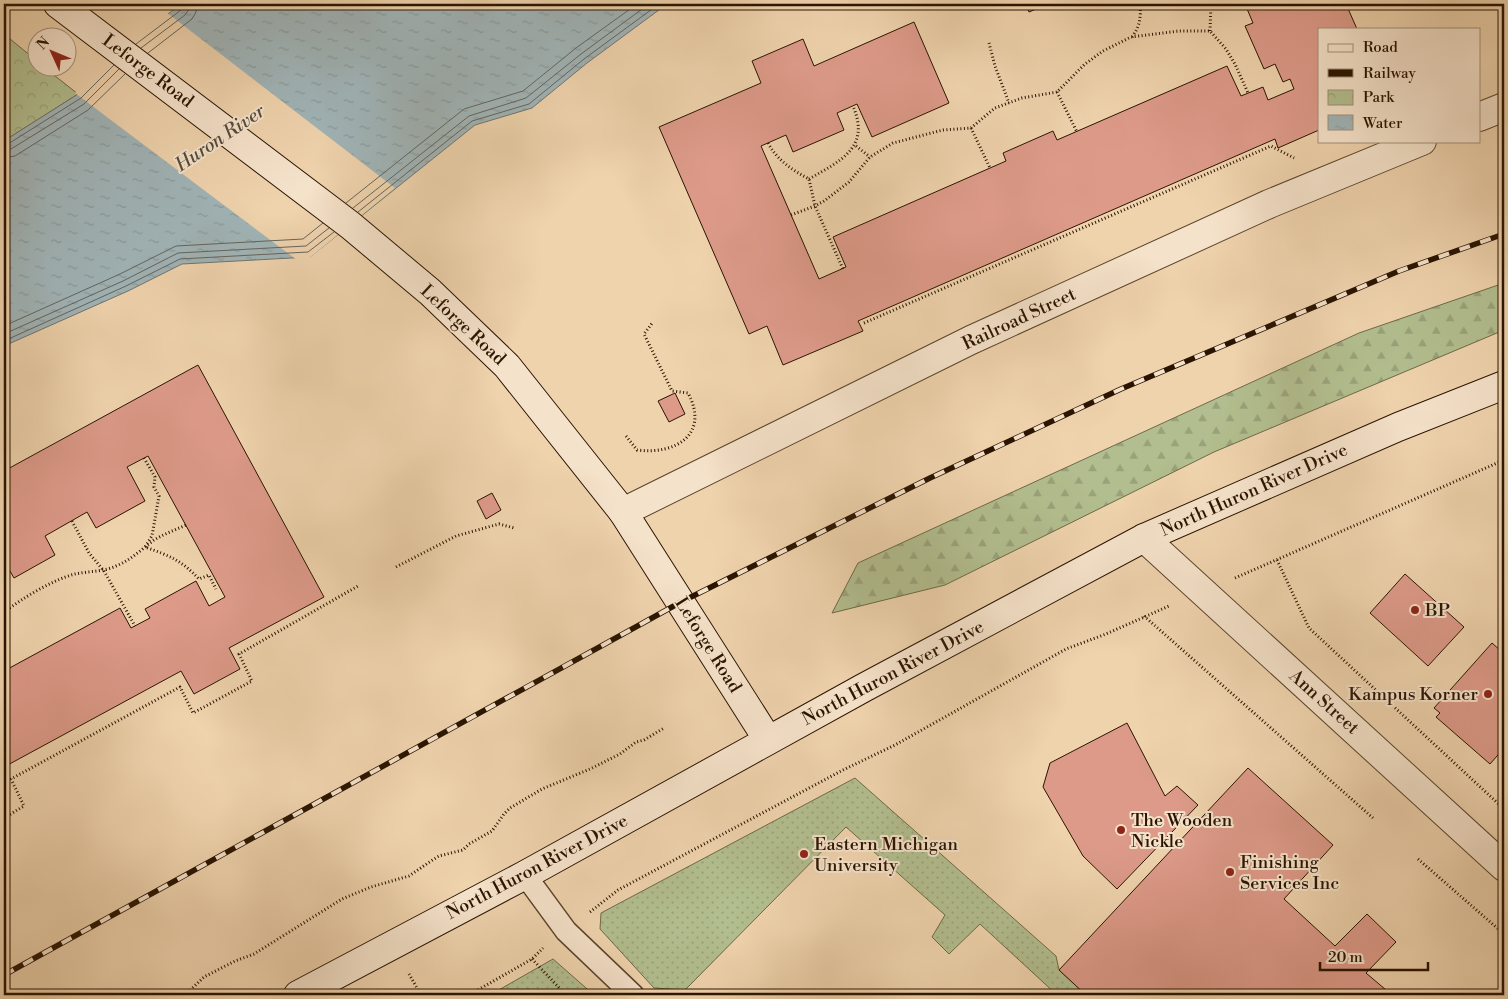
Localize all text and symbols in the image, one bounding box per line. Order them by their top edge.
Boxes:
north arrow [28,28,78,78]
legend [1318,28,1480,142]
street label: Leforge Road [98,29,199,113]
text: N [33,33,54,54]
text: Road [1363,38,1398,57]
text: Railway [1363,64,1417,83]
text: Park [1363,88,1395,107]
water label: Huron River [170,99,270,177]
text: Water [1362,114,1403,133]
street label: Leforge Road [415,280,511,371]
street label: Railroad Street [958,282,1080,355]
street label: North Huron River Drive [1157,438,1351,542]
street label: Leforge Road [669,593,747,698]
place label: BP [1424,599,1450,622]
marker: BP [1409,604,1421,616]
street label: North Huron River Drive [798,615,988,731]
street label: Ann Street [1283,664,1364,740]
place label: Kampus Korner [1348,683,1478,706]
marker: Kampus Korner [1482,688,1494,700]
street label: North Huron River Drive [442,809,632,925]
place label: The Wooden Nickle [1131,809,1233,853]
marker: The Wooden Nickle [1115,824,1127,836]
place label: Eastern Michigan University [814,833,958,877]
marker: Eastern Michigan University [798,848,810,860]
place label: Finishing Services Inc [1240,851,1339,895]
marker: Finishing Services Inc [1224,866,1236,878]
scale bar [1320,939,1428,971]
text: 20 m [1328,948,1363,967]

